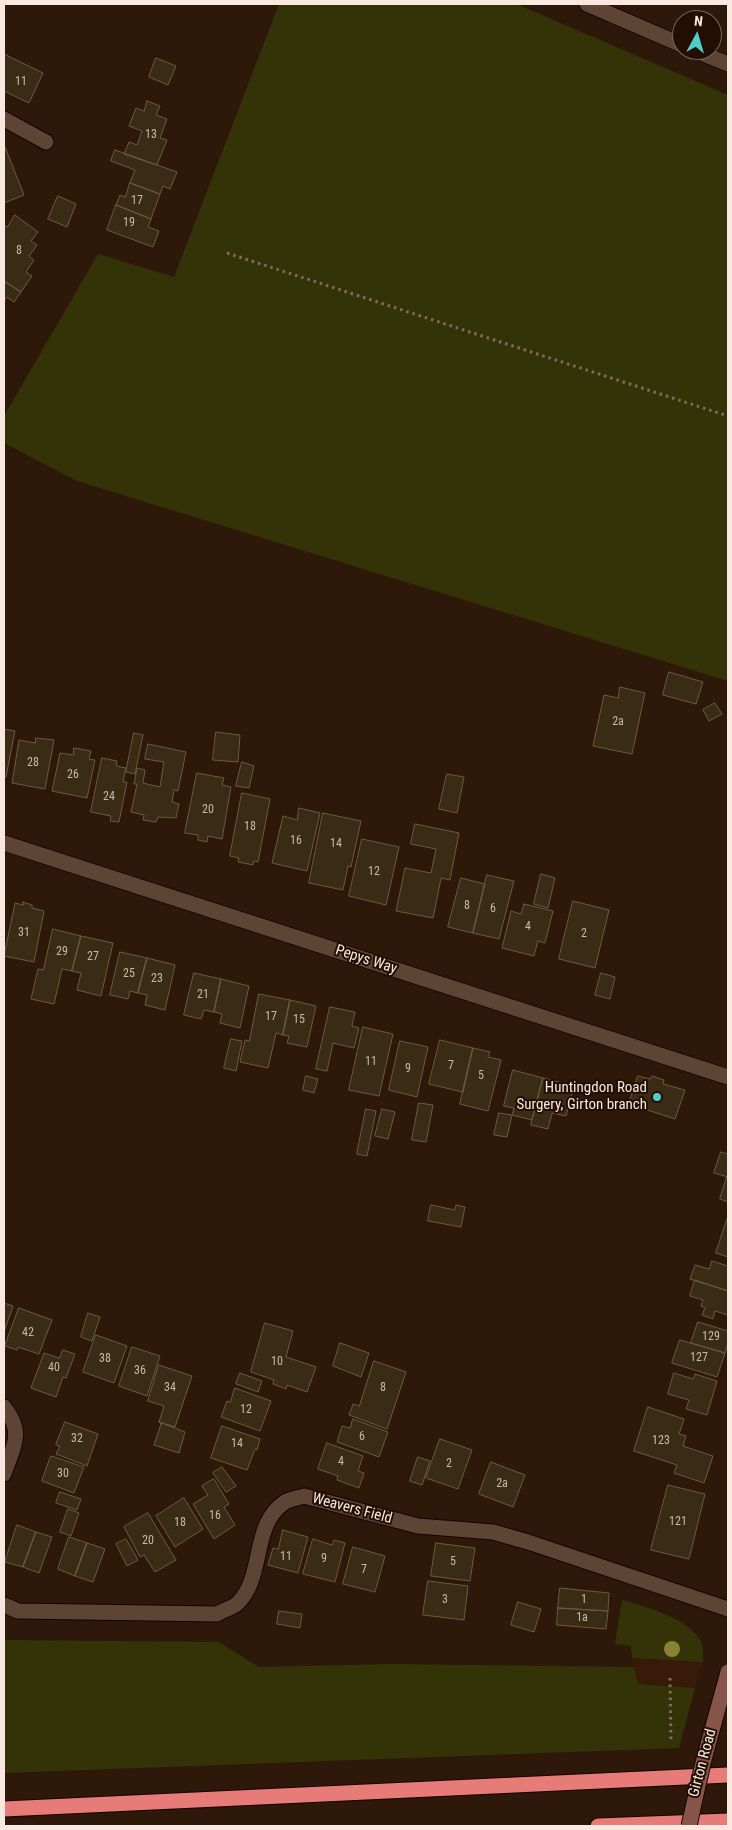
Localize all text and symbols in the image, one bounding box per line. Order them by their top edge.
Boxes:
north arrow [672,10,722,60]
text: N [693,13,704,29]
house number: 11 [15,75,27,89]
house number: 13 [145,128,157,142]
house number: 17 [131,194,143,208]
house number: 19 [123,216,135,230]
house number: 8 [16,244,22,258]
house number: 2a [612,715,624,729]
house number: 28 [27,756,39,770]
house number: 26 [67,768,79,782]
house number: 24 [103,790,115,804]
house number: 20 [202,803,214,817]
house number: 18 [244,820,256,834]
house number: 16 [290,834,302,848]
house number: 14 [330,837,342,851]
house number: 12 [368,865,380,879]
house number: 8 [464,899,470,913]
house number: 6 [490,902,496,916]
house number: 4 [525,920,531,934]
house number: 31 [18,926,30,940]
house number: 2 [581,927,587,941]
street label: Pepys Way [333,942,399,978]
house number: 29 [56,945,68,959]
house number: 27 [87,950,99,964]
house number: 25 [123,967,135,981]
house number: 23 [151,972,163,986]
house number: 21 [197,988,209,1002]
house number: 17 [265,1010,277,1024]
house number: 15 [293,1013,305,1027]
house number: 11 [365,1055,377,1069]
house number: 7 [448,1059,454,1073]
house number: 9 [405,1062,411,1076]
house number: 5 [478,1069,484,1083]
place label: Huntingdon Road Surgery, Girton branch [516,1079,647,1114]
marker: Huntingdon Road Surgery, Girton branch [651,1091,663,1103]
house number: 42 [22,1326,34,1340]
house number: 129 [702,1330,720,1344]
house number: 127 [690,1351,708,1365]
house number: 38 [99,1352,111,1366]
house number: 10 [271,1355,283,1369]
house number: 40 [48,1361,60,1375]
house number: 36 [134,1364,146,1378]
house number: 34 [164,1381,176,1395]
house number: 8 [380,1381,386,1395]
house number: 12 [240,1403,252,1417]
house number: 6 [359,1430,365,1444]
house number: 32 [71,1432,83,1446]
house number: 123 [652,1434,670,1448]
house number: 14 [231,1437,243,1451]
house number: 4 [338,1455,344,1469]
house number: 2 [446,1457,452,1471]
house number: 30 [57,1467,69,1481]
house number: 2a [496,1477,508,1491]
street label: Weavers Field [310,1490,394,1528]
house number: 16 [209,1509,221,1523]
house number: 121 [669,1515,687,1529]
house number: 18 [174,1516,186,1530]
house number: 20 [142,1534,154,1548]
house number: 11 [280,1550,292,1564]
house number: 9 [321,1552,327,1566]
house number: 5 [450,1555,456,1569]
house number: 7 [361,1563,367,1577]
house number: 3 [442,1593,448,1607]
house number: 1 [581,1593,587,1607]
house number: 1a [576,1611,588,1625]
street label: Girton Road [685,1727,721,1799]

